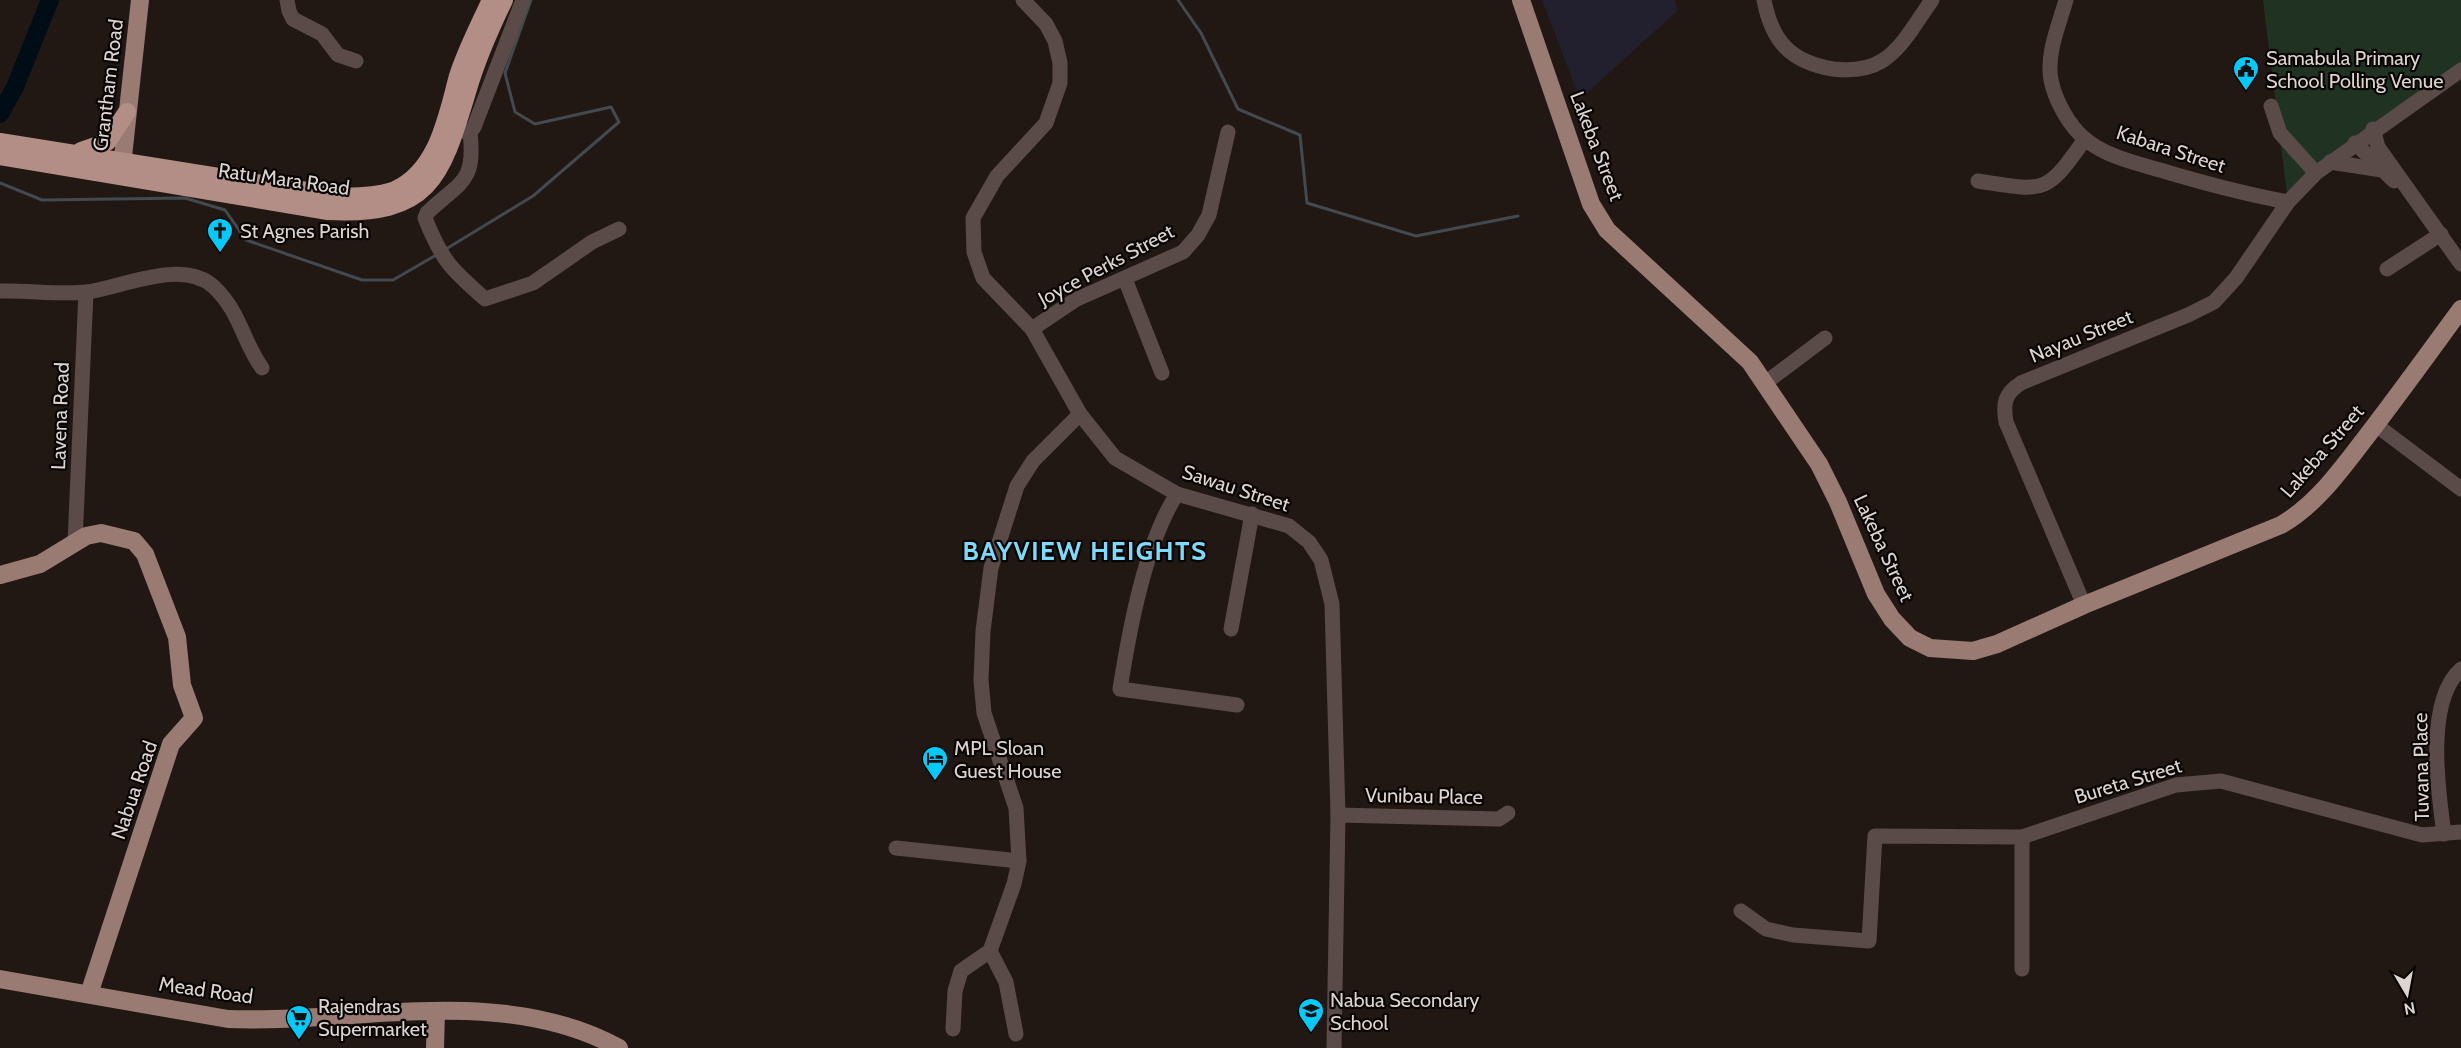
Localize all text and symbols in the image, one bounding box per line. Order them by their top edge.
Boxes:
street label: Grantham Road [88,18,128,152]
place label: Samabula Primary School Polling Venue [2266,46,2443,93]
public building icon: Samabula Primary School Polling Venue [2231,54,2261,92]
street label: Lakeba Street [1565,88,1629,204]
street label: Kabara Street [2113,120,2229,178]
street label: Ratu Mara Road [217,158,351,200]
church icon: St Agnes Parish [205,216,235,254]
place label: St Agnes Parish [240,219,369,243]
street label: Joyce Perks Street [1033,219,1178,311]
street label: Nayau Street [2026,304,2136,368]
street label: Lavena Road [46,362,74,470]
street label: Lakeba Street [2275,400,2369,502]
street label: Sawau Street [1179,459,1293,517]
street label: Lakeba Street [1849,491,1919,605]
district label: BAYVIEW HEIGHTS [963,535,1207,567]
street label: Tuvana Place [2408,712,2434,822]
place label: MPL Sloan Guest House [954,736,1061,783]
street label: Nabua Road [106,738,162,842]
hotel icon: MPL Sloan Guest House [920,744,950,782]
street label: Bureta Street [2071,753,2185,809]
street label: Vunibau Place [1365,783,1483,809]
north arrow [2377,964,2437,1024]
street label: Mead Road [157,972,255,1008]
place label: Nabua Secondary School [1330,988,1479,1035]
place label: Rajendras Supermarket [318,994,427,1041]
school or university icon: Nabua Secondary School [1296,996,1326,1034]
text: N [2402,998,2417,1019]
supermarket icon: Rajendras Supermarket [284,1003,314,1041]

